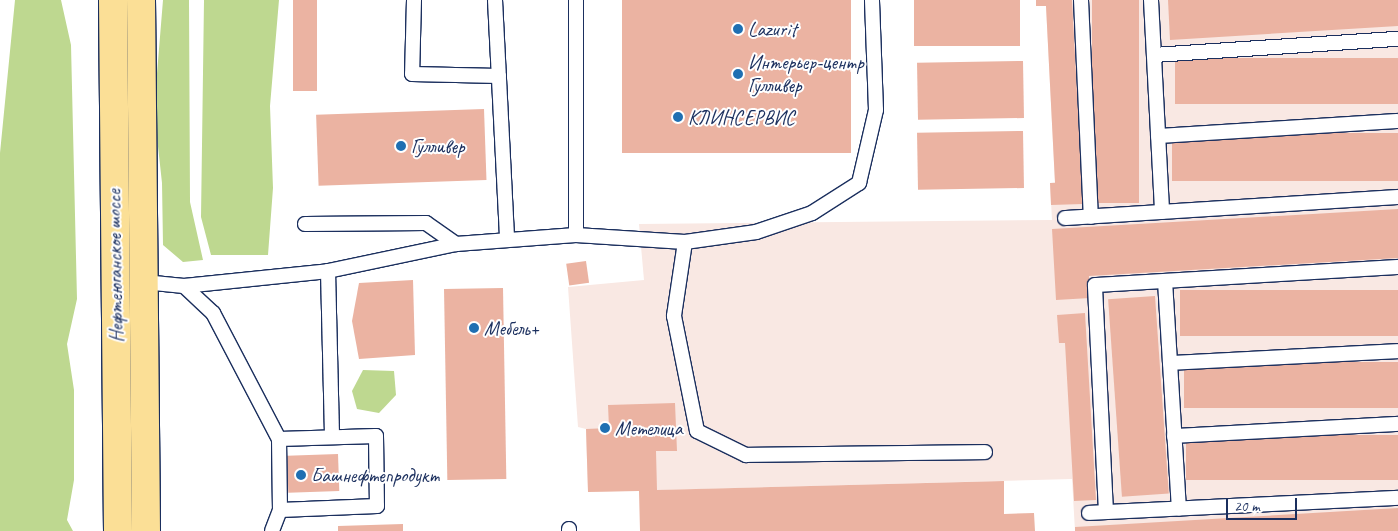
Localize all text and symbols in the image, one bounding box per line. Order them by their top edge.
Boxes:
place label: Lazurit [748,17,797,41]
marker: Lazurit [732,23,744,35]
place label: Интерьер-центр Гулливер [748,50,864,97]
marker: Интерьер-центр Гулливер [732,68,744,80]
place label: КЛИНСЕРВИС [688,105,795,129]
marker: КЛИНСЕРВИС [672,111,684,123]
place label: Гулливер [411,134,464,158]
marker: Гулливер [395,140,407,152]
street label: Нефтеюганское шоссе [102,189,128,343]
place label: Мебель+ [484,316,539,340]
marker: Мебель+ [468,322,480,334]
place label: Метелица [615,416,682,440]
marker: Метелица [599,422,611,434]
place label: Башнефтепродукт [311,463,439,487]
marker: Башнефтепродукт [295,469,307,481]
scale bar [1228,488,1299,520]
text: 20 m [1234,497,1260,516]

